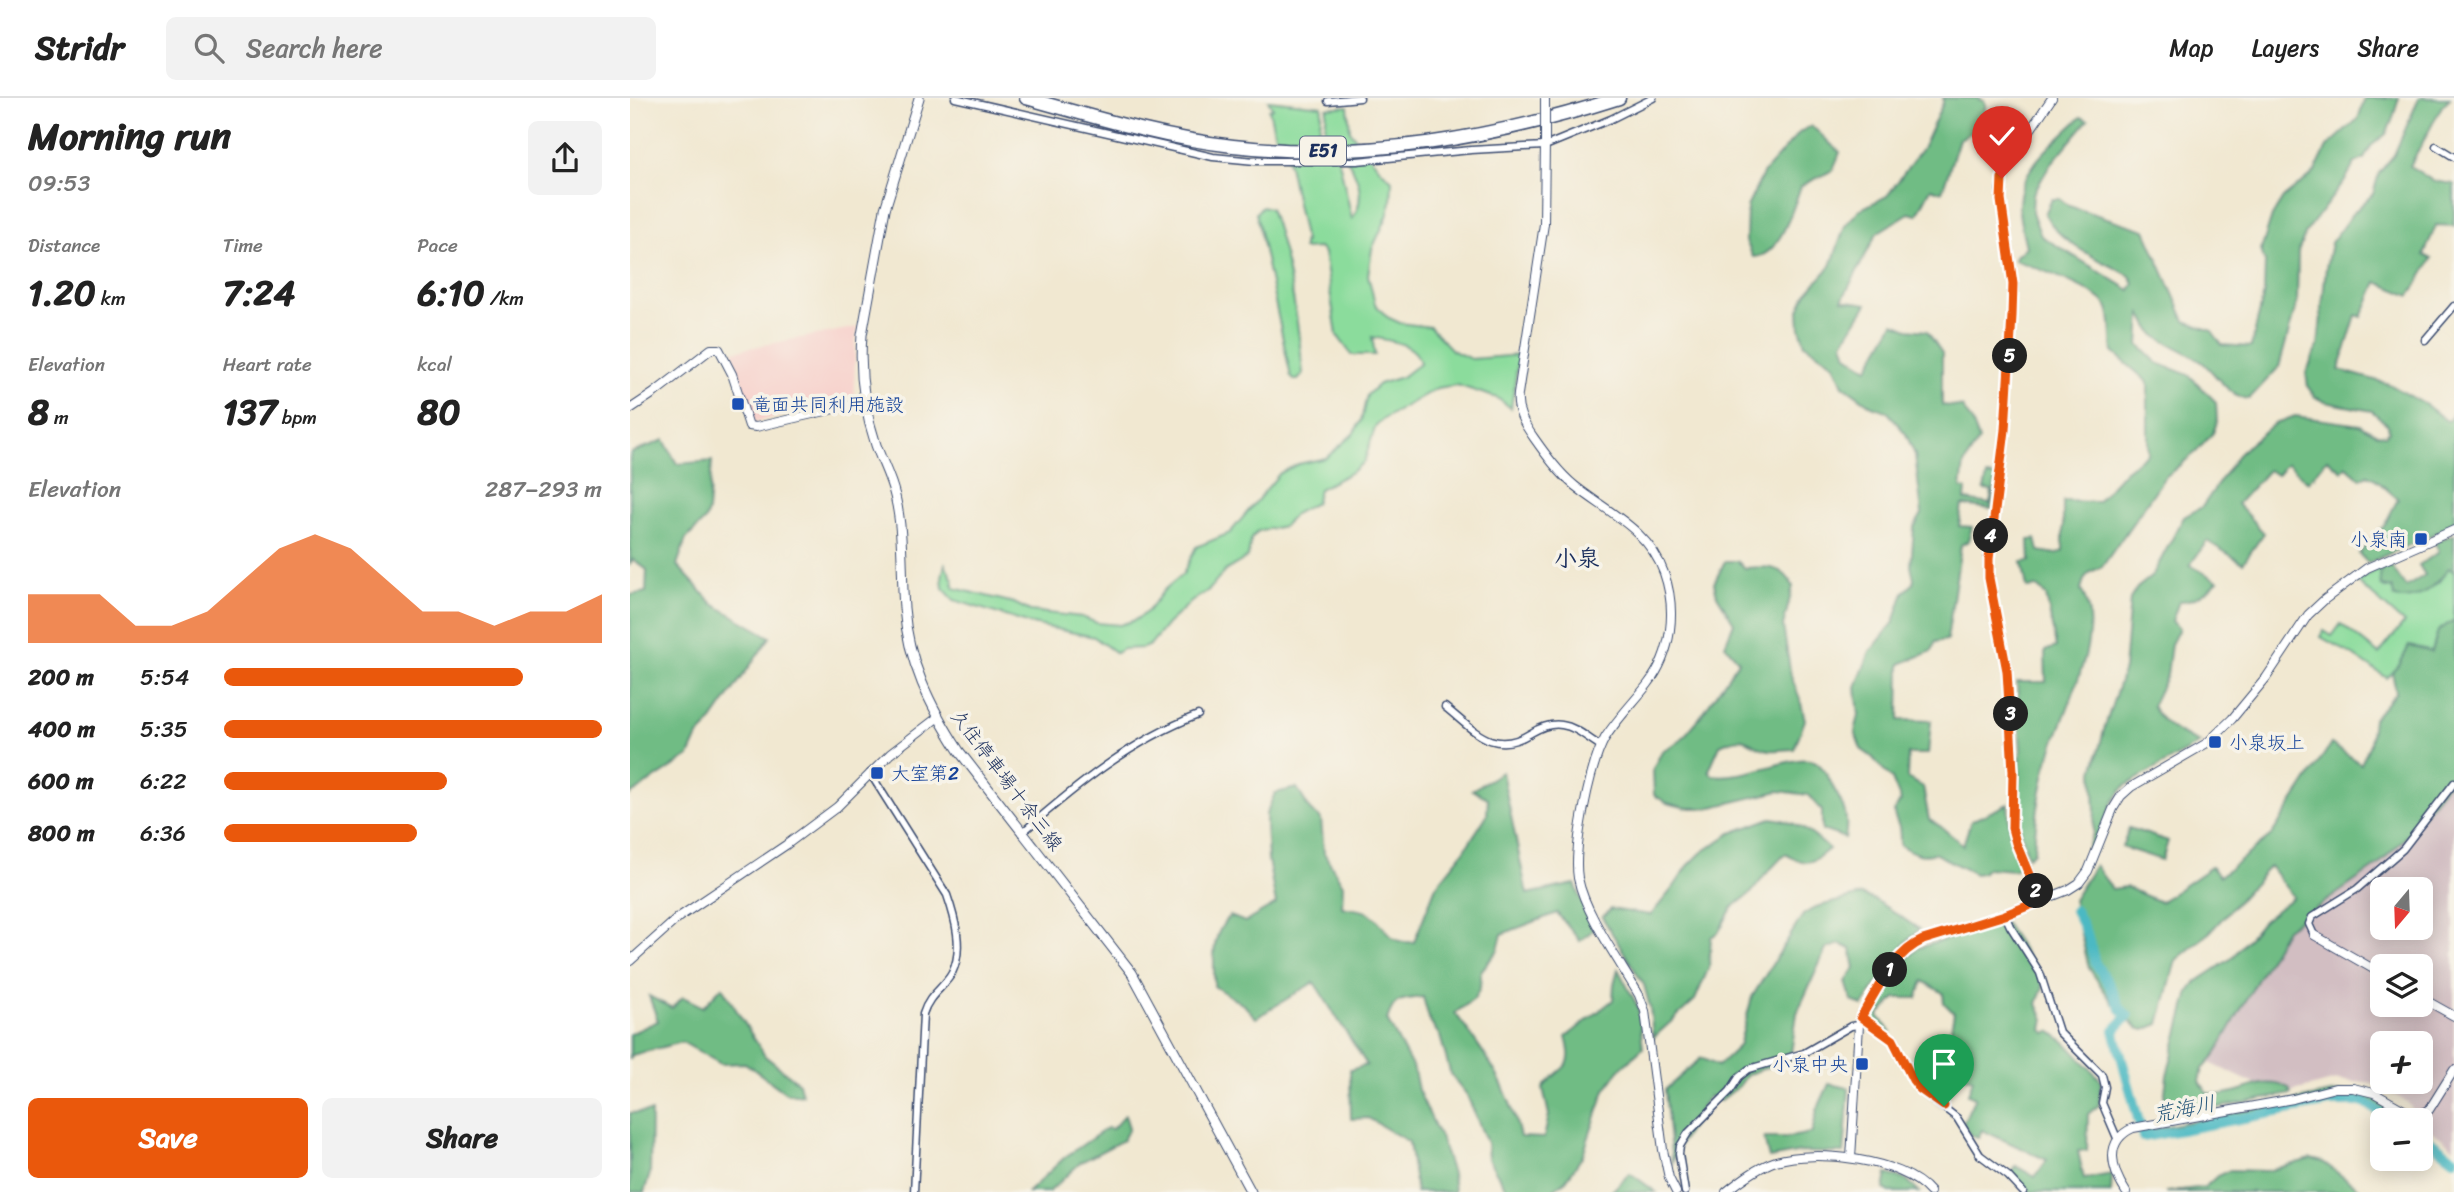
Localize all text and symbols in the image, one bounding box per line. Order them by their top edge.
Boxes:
search box [166,17,656,80]
text: Stridr [35,19,124,77]
text: Search here [246,25,383,71]
text: Map [2169,27,2214,69]
text: Layers [2252,27,2319,69]
text: Share [2357,27,2419,69]
icon: search [190,29,228,67]
text: Morning run [28,103,231,170]
pin [1972,106,2032,178]
icon: check [1983,117,2021,155]
button: share [528,121,602,195]
road number: E51 [1300,136,1346,166]
text: 09:53 [28,163,90,204]
text: Distance [28,229,100,262]
text: Time [223,229,263,262]
text: Pace [417,229,458,262]
text: 1.20 [28,262,96,324]
text: 7:24 [223,262,295,324]
text: 6:10 [417,262,485,324]
text: km [96,282,126,315]
text: /km [485,282,524,315]
pin: 5 [1992,338,2028,374]
text: 5 [2004,339,2015,372]
text: Elevation [28,348,105,381]
text: Heart rate [223,348,312,381]
text: kcal [417,348,452,381]
text: 8 [28,381,49,443]
text: 137 [223,381,277,443]
text: 80 [417,381,461,443]
place label: 竜面共同利用施設 [752,388,904,421]
marker: 竜面共同利用施設 [730,396,746,412]
text: m [49,401,69,434]
text: bpm [277,401,317,434]
text: Elevation [28,469,121,510]
text: 287–293 m [485,469,602,510]
pin: 4 [1974,518,2008,554]
text: 4 [1985,519,1996,552]
place label: 小泉南 [2350,523,2407,556]
marker: 小泉南 [2413,531,2429,547]
district label: 小泉 [1554,538,1600,579]
text: 200 m [28,657,94,698]
text: 5:54 [140,657,189,698]
pin: 3 [1994,696,2028,732]
text: 3 [2005,697,2016,730]
street label: 久住停車場十余三線 [942,702,1072,858]
text: 400 m [28,709,95,750]
text: 5:35 [140,709,188,750]
place label: 小泉坂上 [2229,726,2305,759]
marker: 小泉坂上 [2207,734,2223,750]
place label: 大室第2 [891,757,959,790]
text: 600 m [28,761,94,802]
text: 6:22 [140,761,187,802]
marker: 大室第2 [869,765,885,781]
text: 800 m [28,813,95,854]
text: 6:36 [140,813,186,854]
pin: 2 [2018,874,2054,908]
text: 2 [2030,874,2041,907]
north arrow [2370,877,2432,940]
map controls [2370,877,2433,1171]
pin: 1 [1872,952,1908,988]
text: 1 [1885,953,1894,986]
button: layers [2370,954,2433,1017]
button: + [2370,1031,2433,1094]
pin [1914,1034,1974,1106]
icon: arrive [1925,1045,1963,1083]
place label: 小泉中央 [1772,1048,1848,1081]
marker: 小泉中央 [1854,1056,1870,1072]
water label: 荒海川 [2149,1084,2219,1134]
button: Save [28,1098,308,1178]
button: Share [322,1098,602,1178]
button: − [2370,1108,2433,1171]

